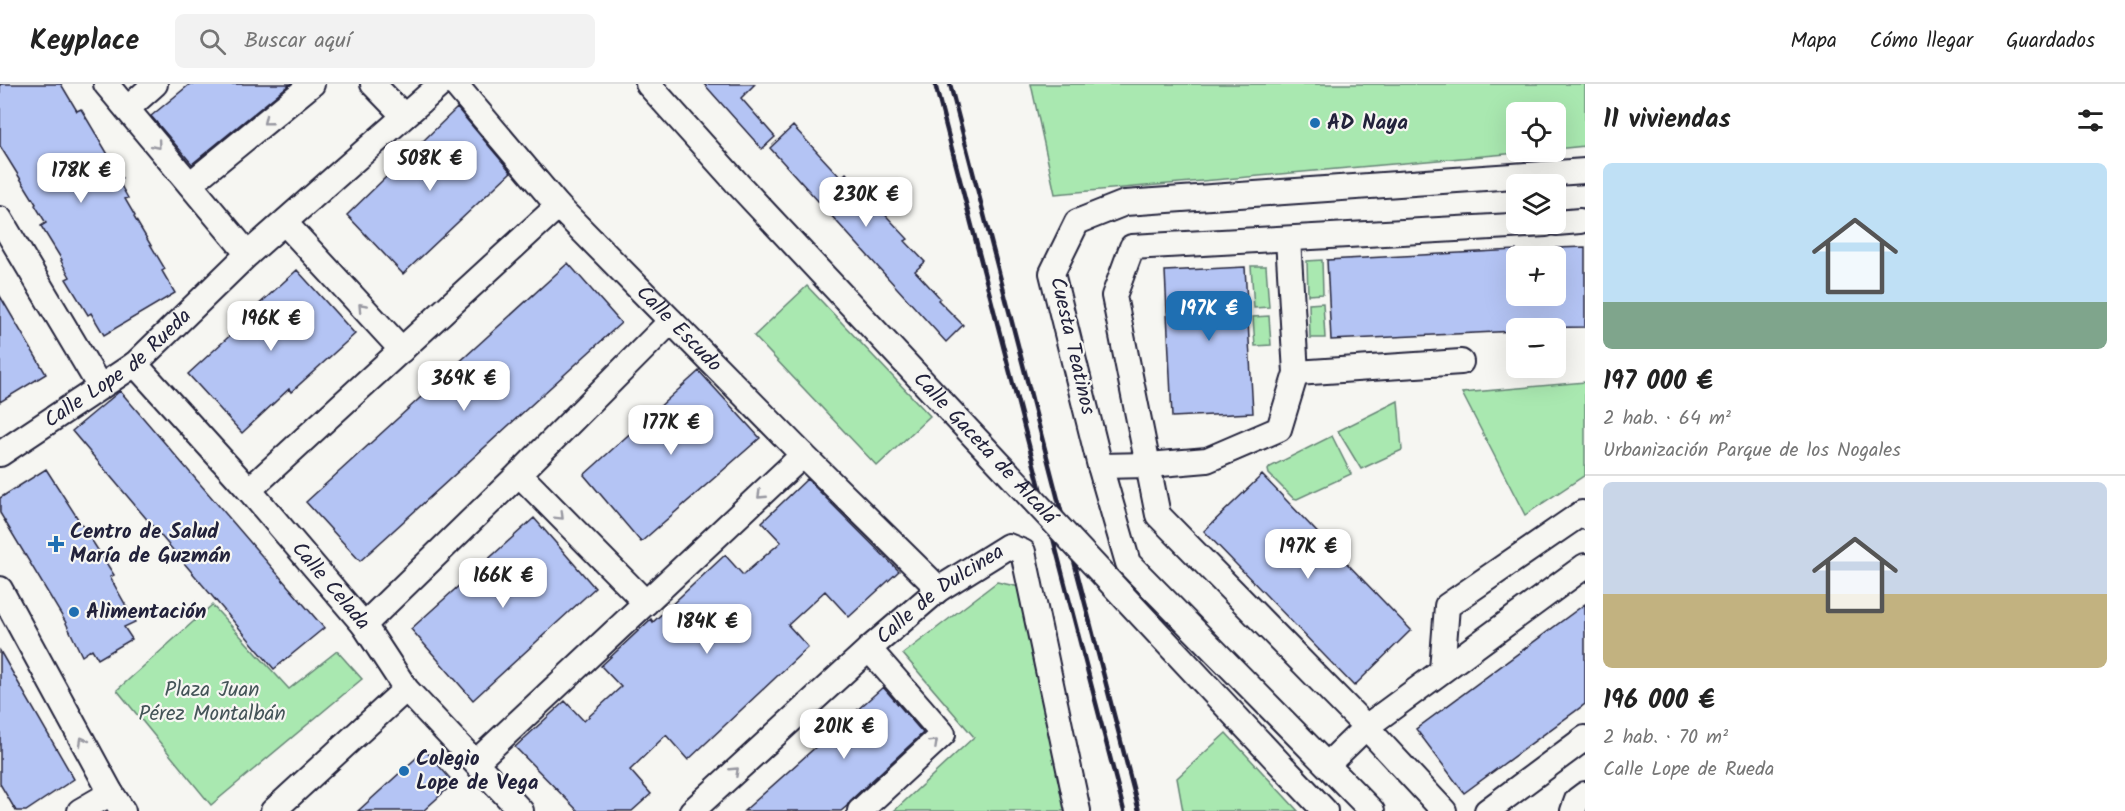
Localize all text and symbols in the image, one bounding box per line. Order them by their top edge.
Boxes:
search box [175,14,595,68]
text: Keyplace [30,19,139,64]
text: Buscar aquí [244,24,351,59]
icon: search [196,25,229,58]
text: Mapa [1790,25,1837,58]
text: Cómo llegar [1870,25,1973,58]
text: Guardados [2006,25,2095,58]
text: 11 viviendas [1603,99,1731,141]
map controls [1506,102,1566,378]
button: locate [1506,102,1566,162]
icon: filters [2074,104,2107,137]
place label: AD Naya [1327,107,1408,140]
one-way arrow [263,114,274,125]
marker: AD Naya [1308,116,1322,130]
one-way arrow [150,138,161,149]
pin: 508K € [381,141,479,192]
text: 508K € [398,144,462,176]
pin: 178K € [32,153,130,204]
text: 178K € [51,156,111,188]
button: layers [1506,174,1566,234]
pin: 230K € [817,177,915,228]
text: 230K € [833,180,899,212]
icon: home [1801,202,1909,310]
button: + [1506,246,1566,306]
street label: Cuesta Teatinos [1040,274,1104,418]
street label: Calle Escudo [628,278,730,380]
pin: 197K € [1160,291,1258,342]
text: 197K € [1180,294,1238,326]
street label: Calle Lope de Rueda [37,301,199,437]
pin: 196K € [222,301,320,352]
text: 196K € [241,304,301,336]
one-way arrow [359,304,370,315]
button: − [1506,318,1566,378]
pin: 369K € [415,361,513,412]
text: 197 000 € [1603,361,1713,403]
text: 369K € [432,364,496,396]
street label: Calle Gaceta de Alcalá [905,364,1066,534]
text: 2 hab. · 64 m² [1603,403,1731,435]
pin: 177K € [622,405,720,456]
text: 177K € [642,408,700,440]
text: Urbanización Parque de los Nogales [1603,435,1901,467]
one-way arrow [757,488,767,499]
one-way arrow [553,509,564,519]
place label: Centro de Salud María de Guzmán [70,516,231,573]
icon: home [1801,521,1909,629]
pin: 197K € [1259,529,1357,580]
text: 197K € [1279,532,1337,564]
street label: Calle Celada [283,534,378,638]
marker: Centro de Salud María de Guzmán [47,535,65,553]
street label: Calle de Dulcinea [869,536,1011,653]
pin: 166K € [454,558,552,609]
text: 166K € [473,561,533,593]
place label: Alimentación [86,596,206,629]
pin: 184K € [658,604,756,655]
marker: Alimentación [67,605,81,619]
text: 184K € [676,607,738,639]
park label: Plaza Juan Pérez Montalbán [138,674,286,731]
text: 196 000 € [1603,680,1715,722]
pin: 201K € [795,709,893,760]
text: 201K € [814,712,874,744]
text: 2 hab. · 70 m² [1603,722,1728,754]
one-way arrow [79,737,90,748]
one-way arrow [927,739,937,750]
place label: Colegio Lope de Vega [416,743,539,800]
text: Calle Lope de Rueda [1603,754,1774,786]
marker: Colegio Lope de Vega [397,764,411,778]
one-way arrow [728,768,739,779]

